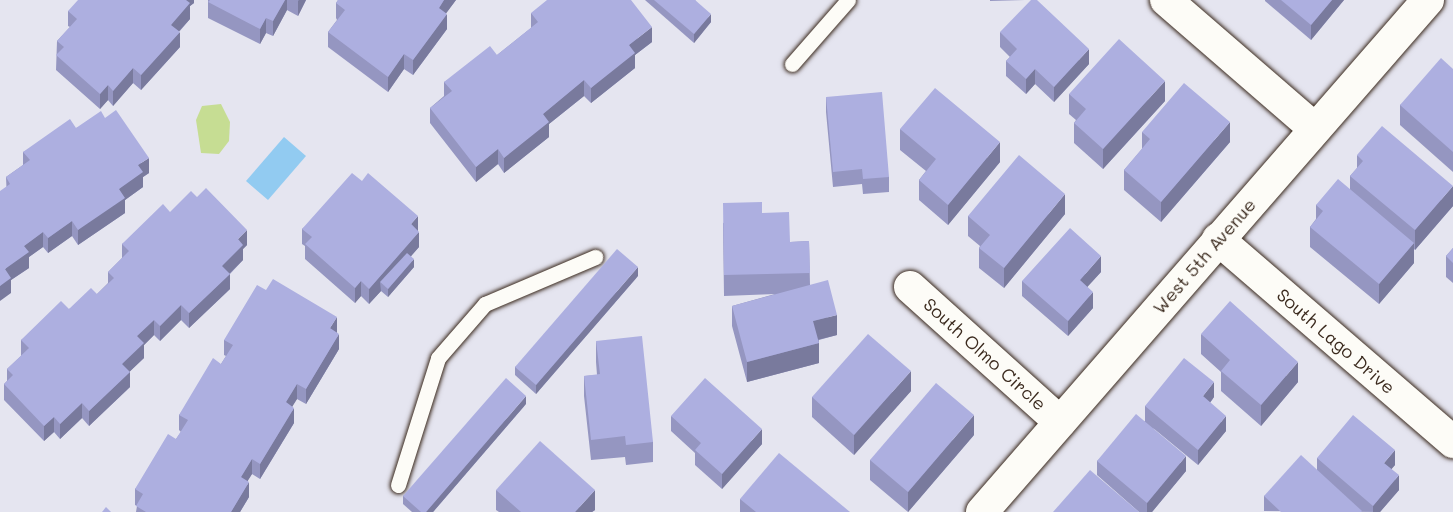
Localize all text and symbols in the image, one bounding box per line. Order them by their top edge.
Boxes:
street label: West 5th Avenue [1148,194,1260,318]
street label: South Lago Drive [1272,284,1400,398]
street label: South Olmo Circle [919,293,1051,415]

